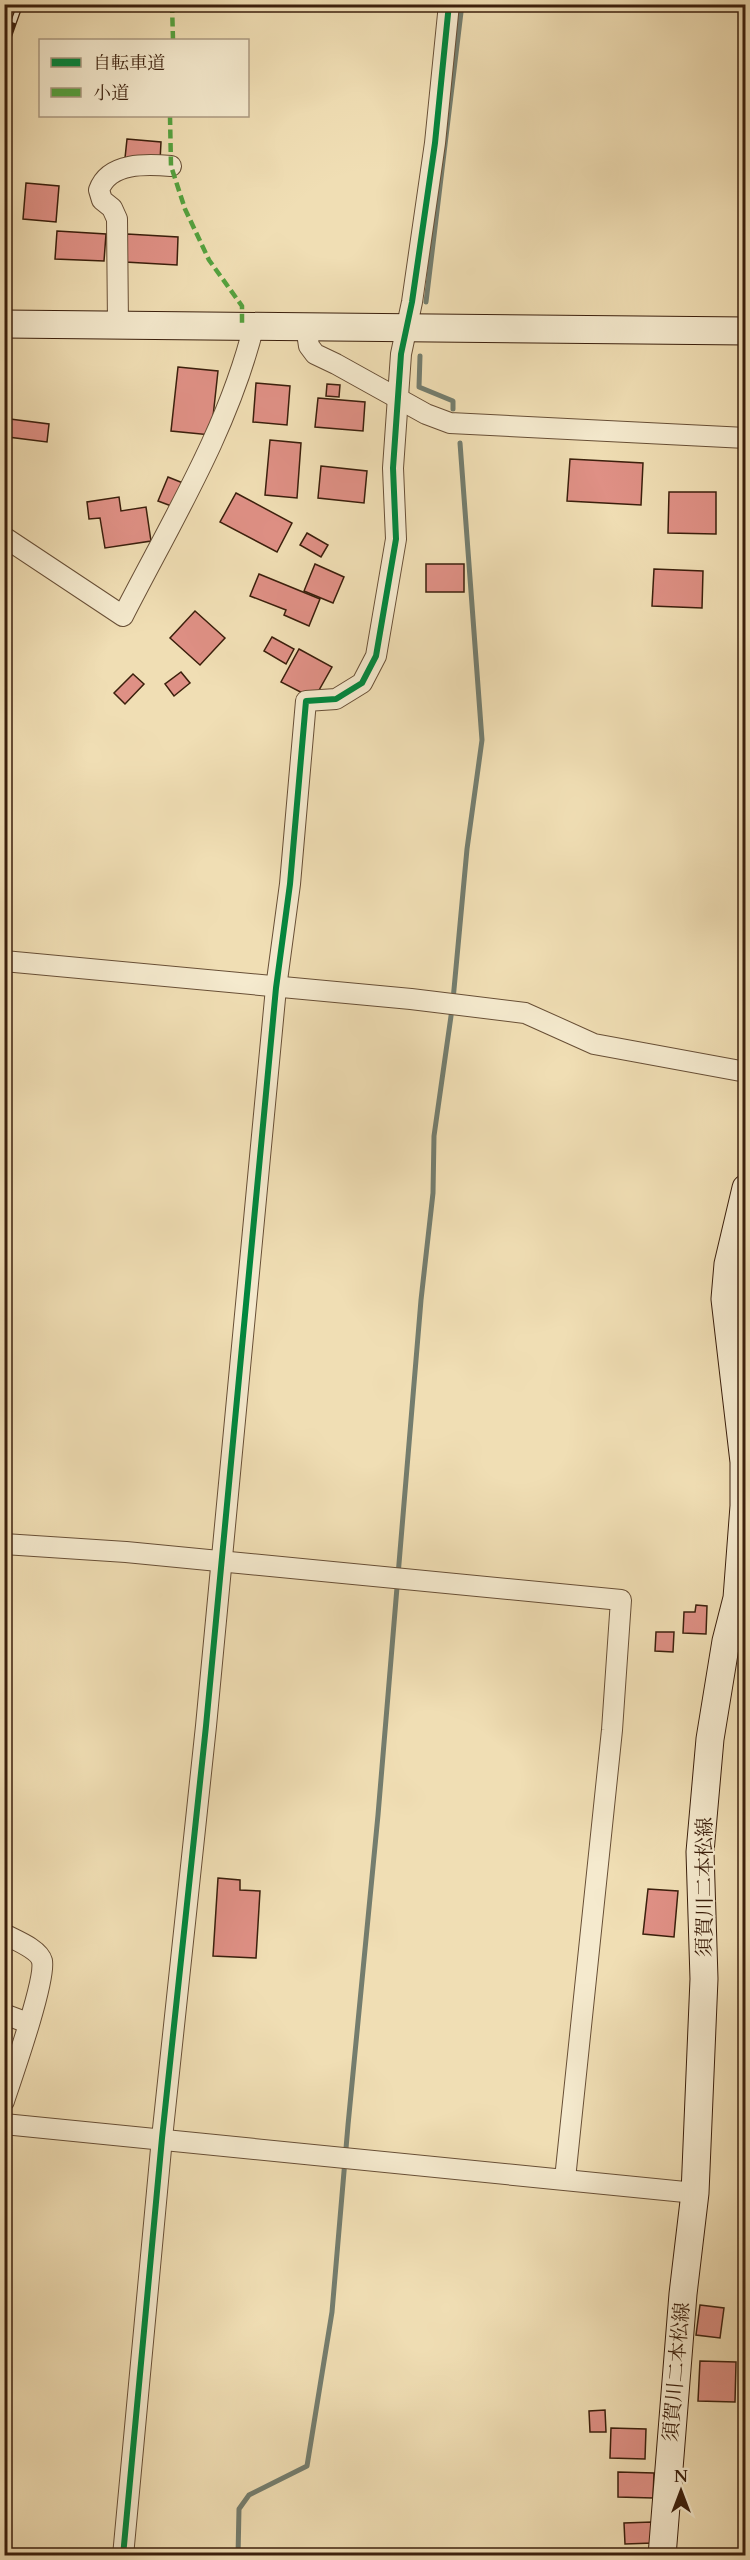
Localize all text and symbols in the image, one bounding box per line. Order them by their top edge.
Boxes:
legend [39,39,249,117]
text: 自転車道 [93,51,165,76]
text: 小道 [93,81,129,106]
street label: 須賀川二本松線 [691,1817,718,1957]
street label: 須賀川二本松線 [657,2301,696,2443]
north arrow [651,2461,711,2521]
text: N [674,2466,688,2488]

